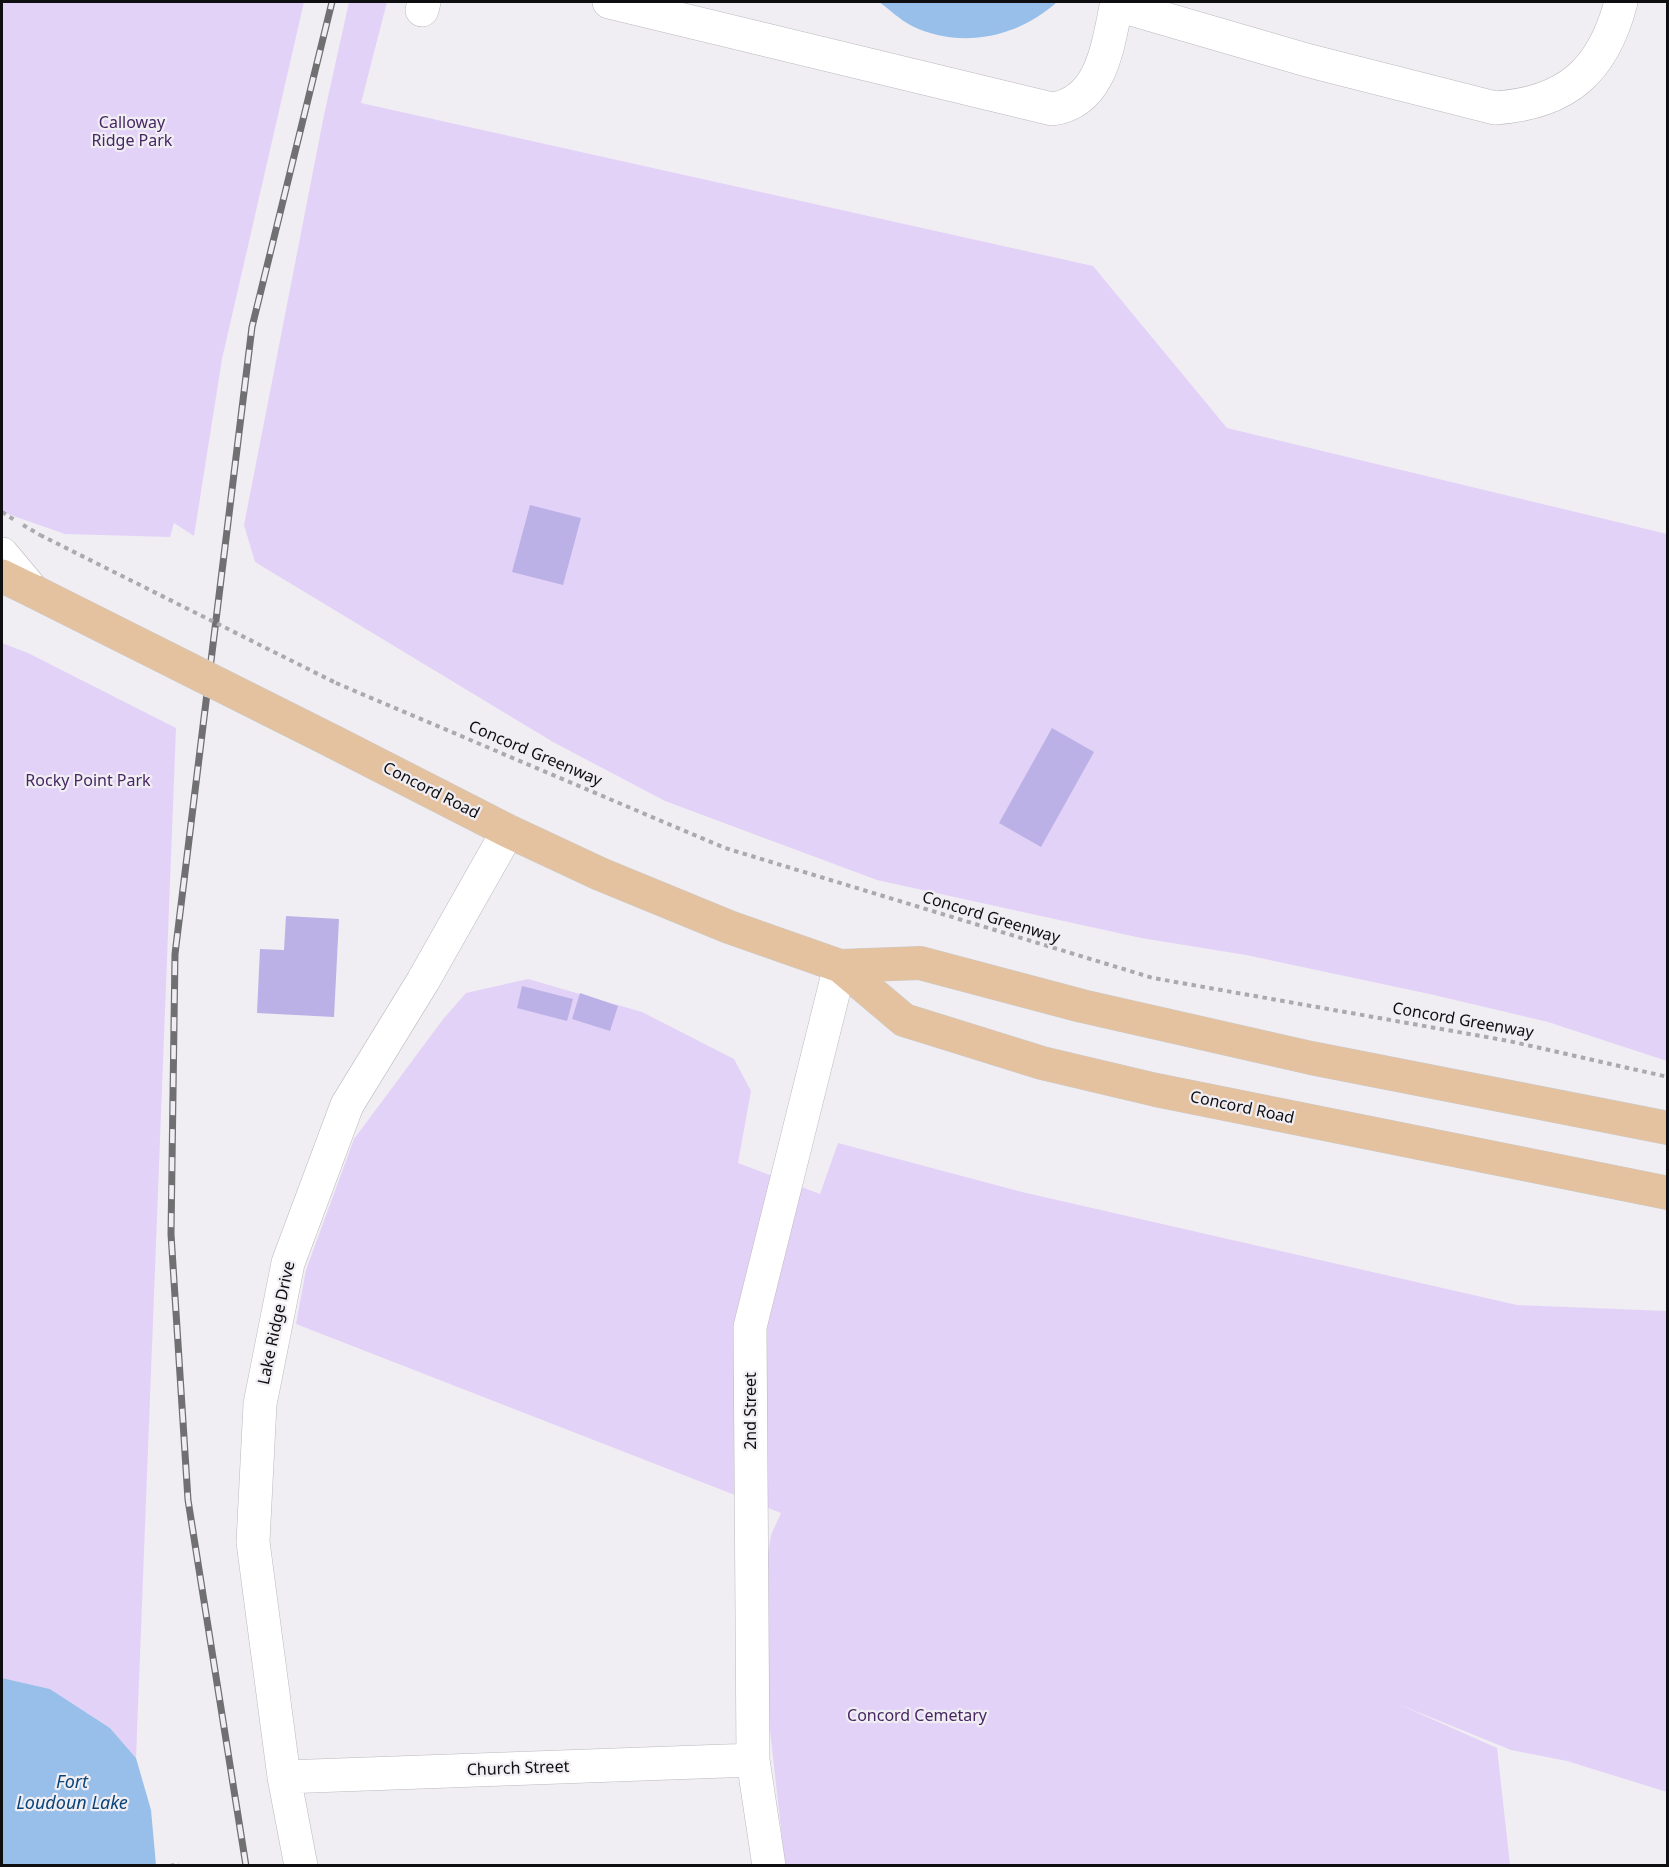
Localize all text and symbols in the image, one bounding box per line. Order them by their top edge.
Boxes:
park label: Calloway Ridge Park [92,113,172,151]
street label: Concord Greenway [465,717,605,791]
street label: Concord Road [380,758,482,824]
park label: Rocky Point Park [25,771,151,791]
street label: Concord Greenway [920,888,1062,948]
street label: Concord Greenway [1391,999,1535,1043]
street label: Concord Road [1188,1088,1296,1128]
street label: Lake Ridge Drive [255,1260,299,1386]
street label: 2nd Street [741,1372,761,1450]
park label: Concord Cemetary [847,1706,987,1726]
street label: Church Street [466,1758,570,1780]
water label: Fort Loudoun Lake [16,1772,128,1814]

